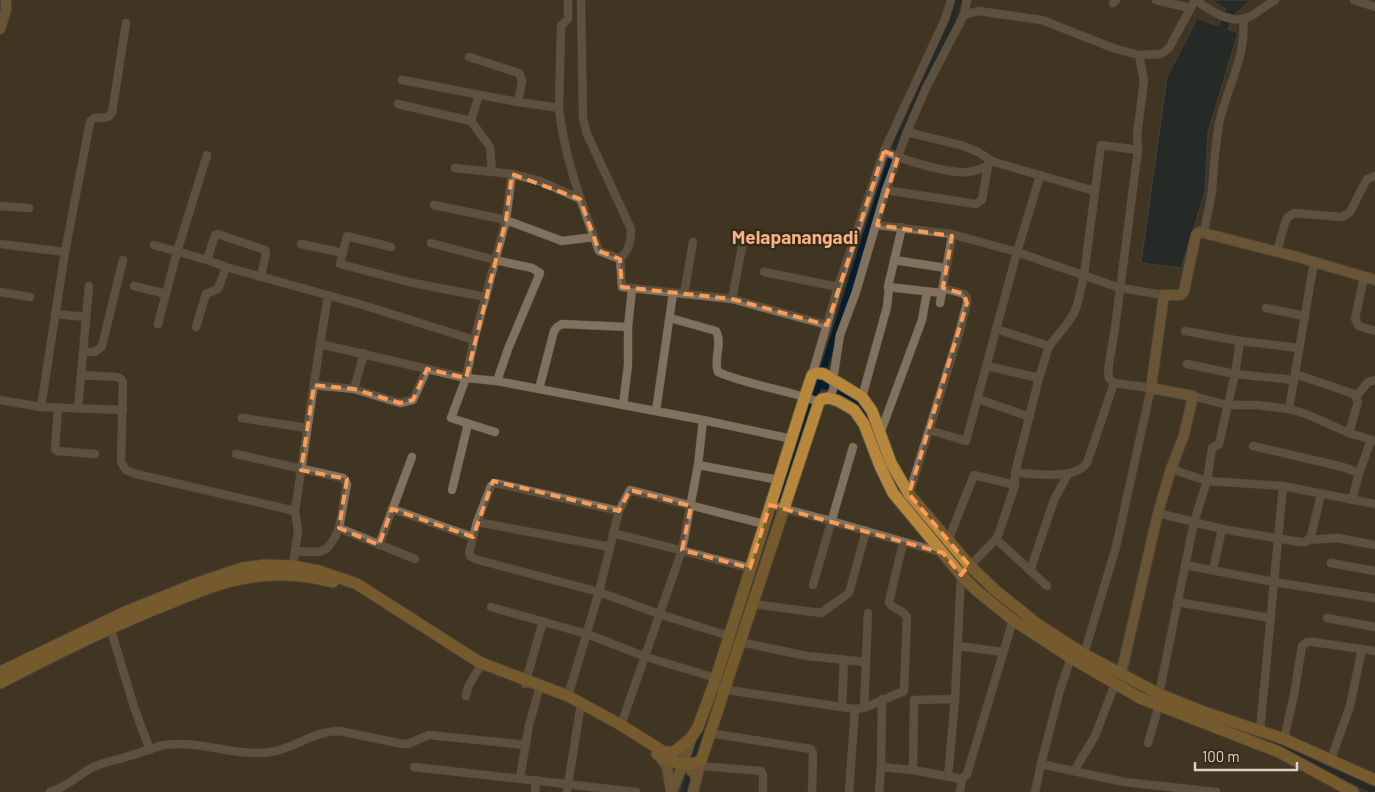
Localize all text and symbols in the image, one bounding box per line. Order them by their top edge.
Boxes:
district label: Melapanangadi [732,225,858,248]
scale bar [1195,740,1298,772]
text: 100 m [1202,747,1240,765]

